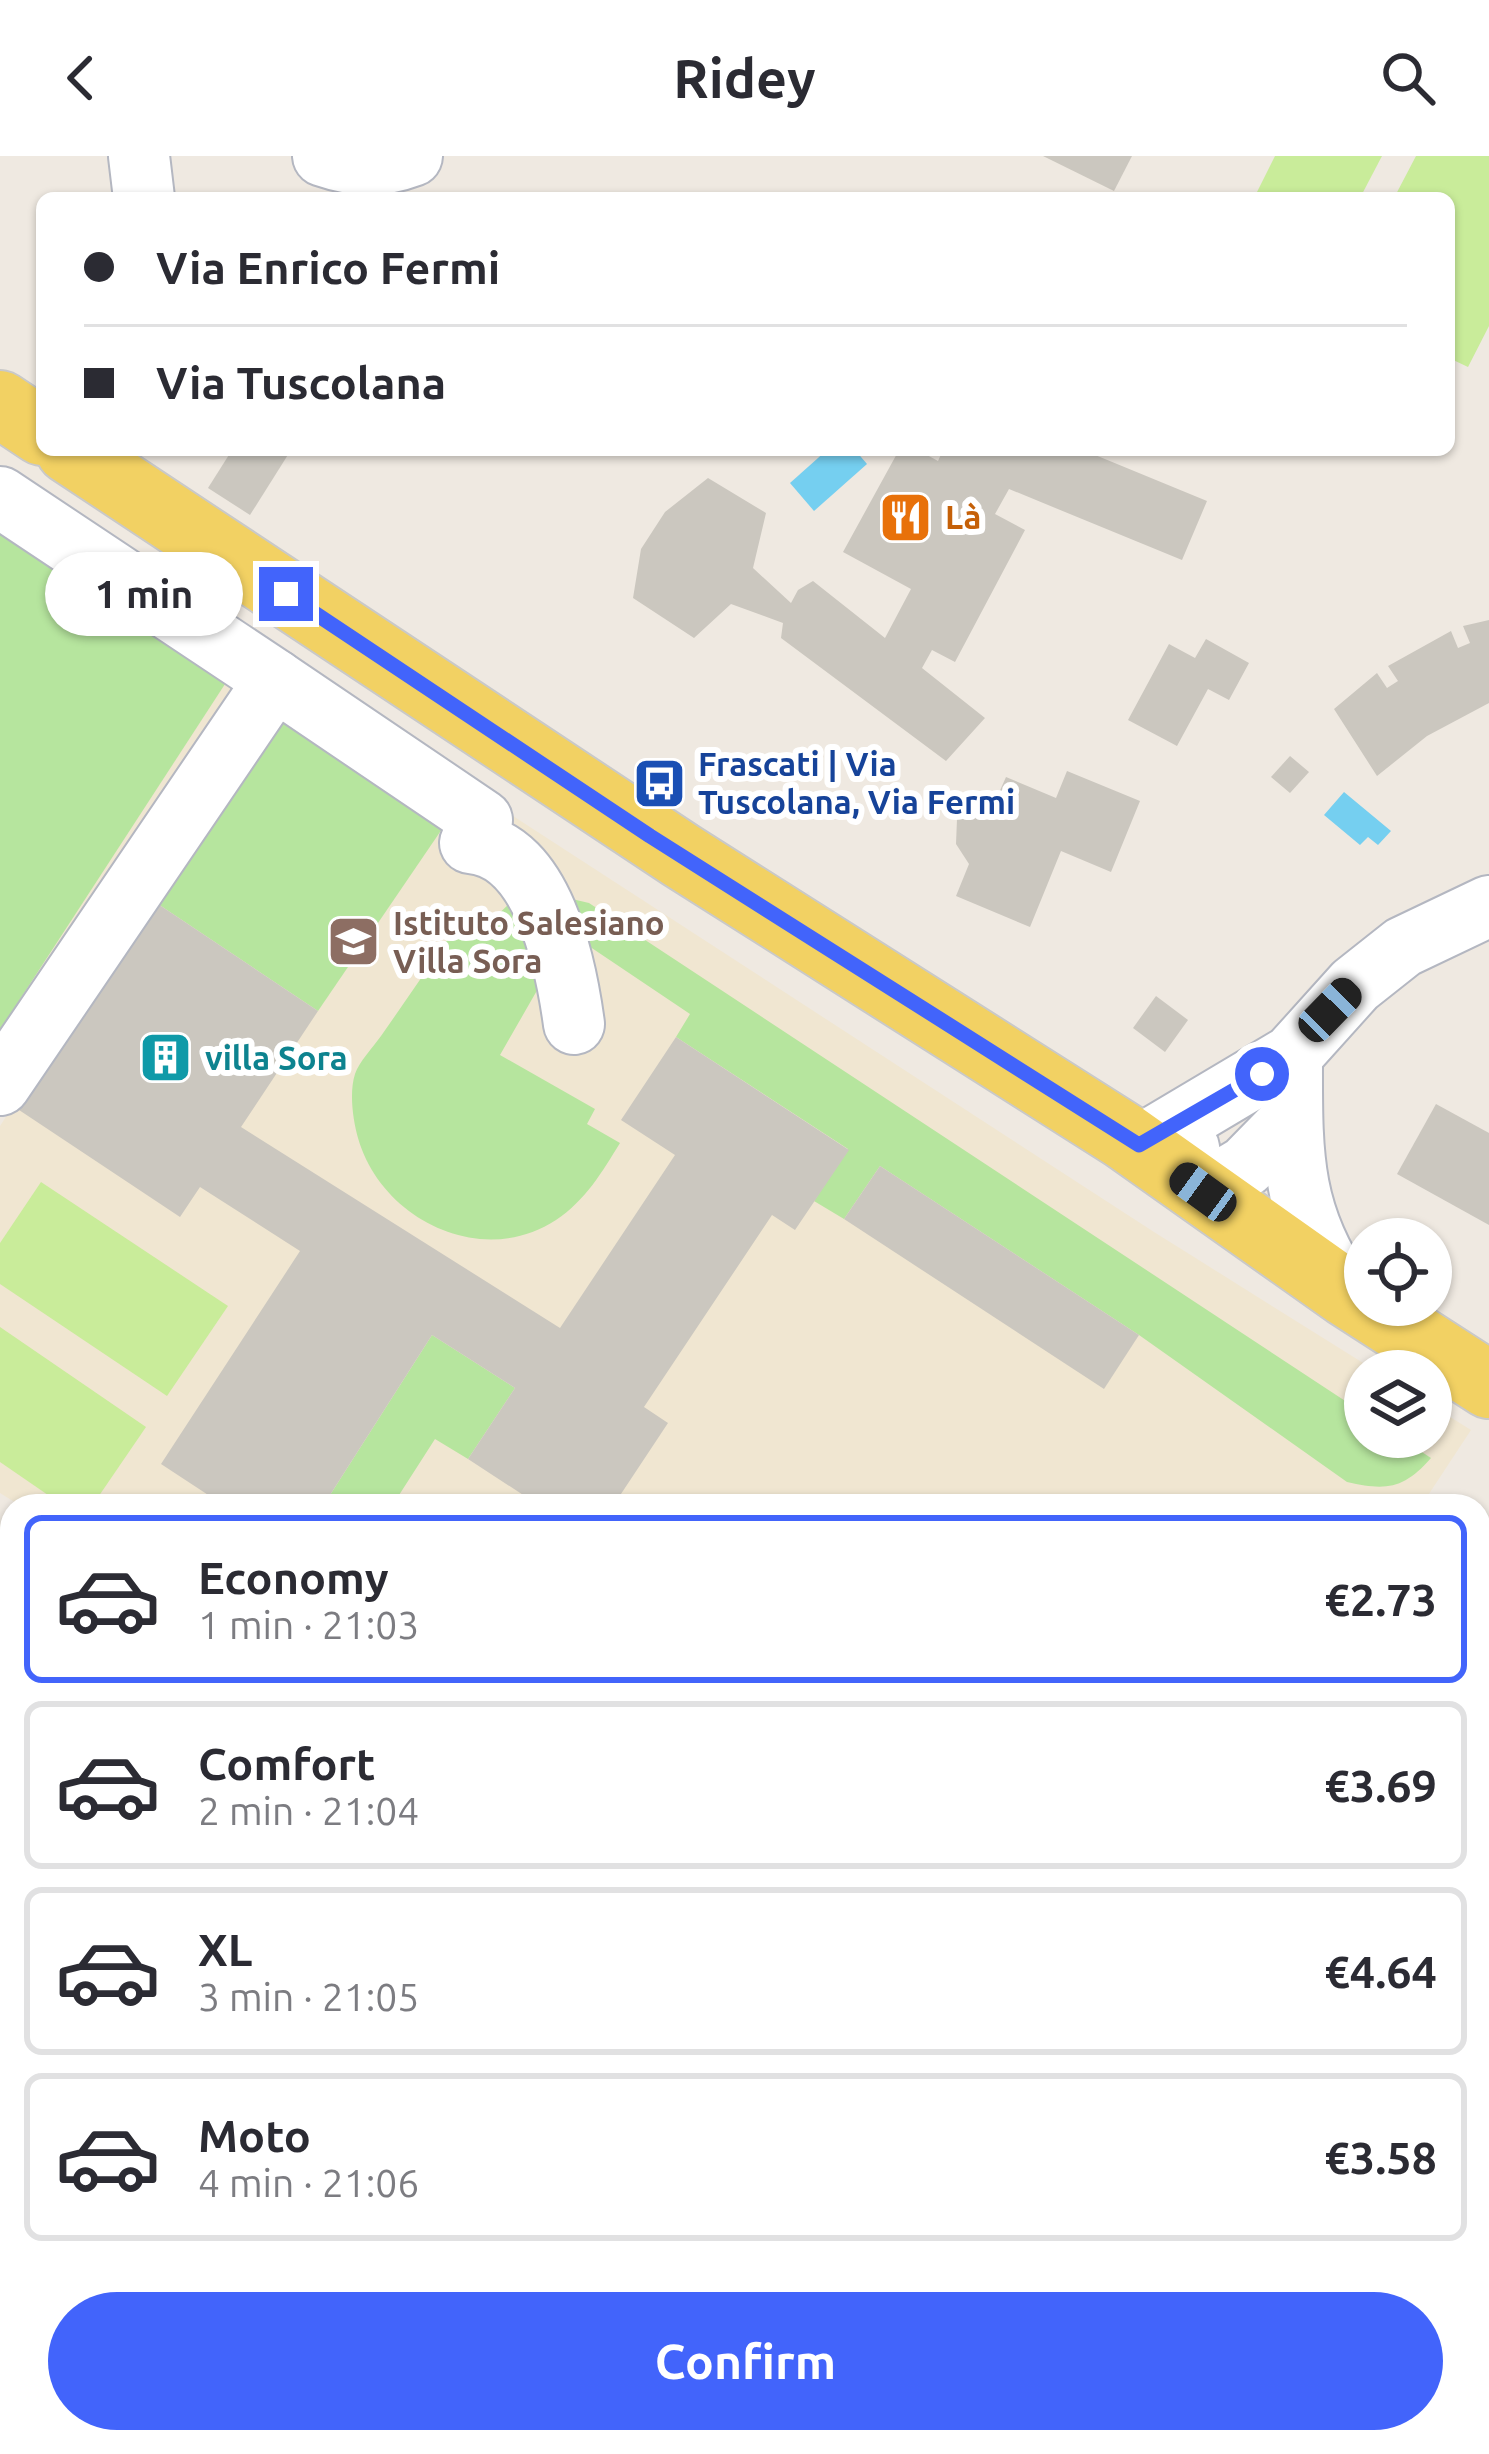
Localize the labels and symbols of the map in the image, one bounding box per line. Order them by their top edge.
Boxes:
restaurant icon: Là [878,489,934,545]
place label: Là [945,498,981,535]
callout: 1 min [46,552,244,636]
route end [259,567,313,621]
place label: Frascati | Via Tuscolana, Via Fermi [698,745,1015,820]
bus stop icon: Frascati | Via Tuscolana, Via Fermi [631,755,687,811]
place label: Istituto Salesiano Villa Sora [393,904,665,979]
school or university icon: Istituto Salesiano Villa Sora [326,914,382,970]
car [1292,972,1368,1048]
building icon: villa Sora [138,1030,194,1086]
place label: villa Sora [205,1039,348,1076]
route start [1235,1047,1289,1101]
car [1163,1156,1243,1228]

